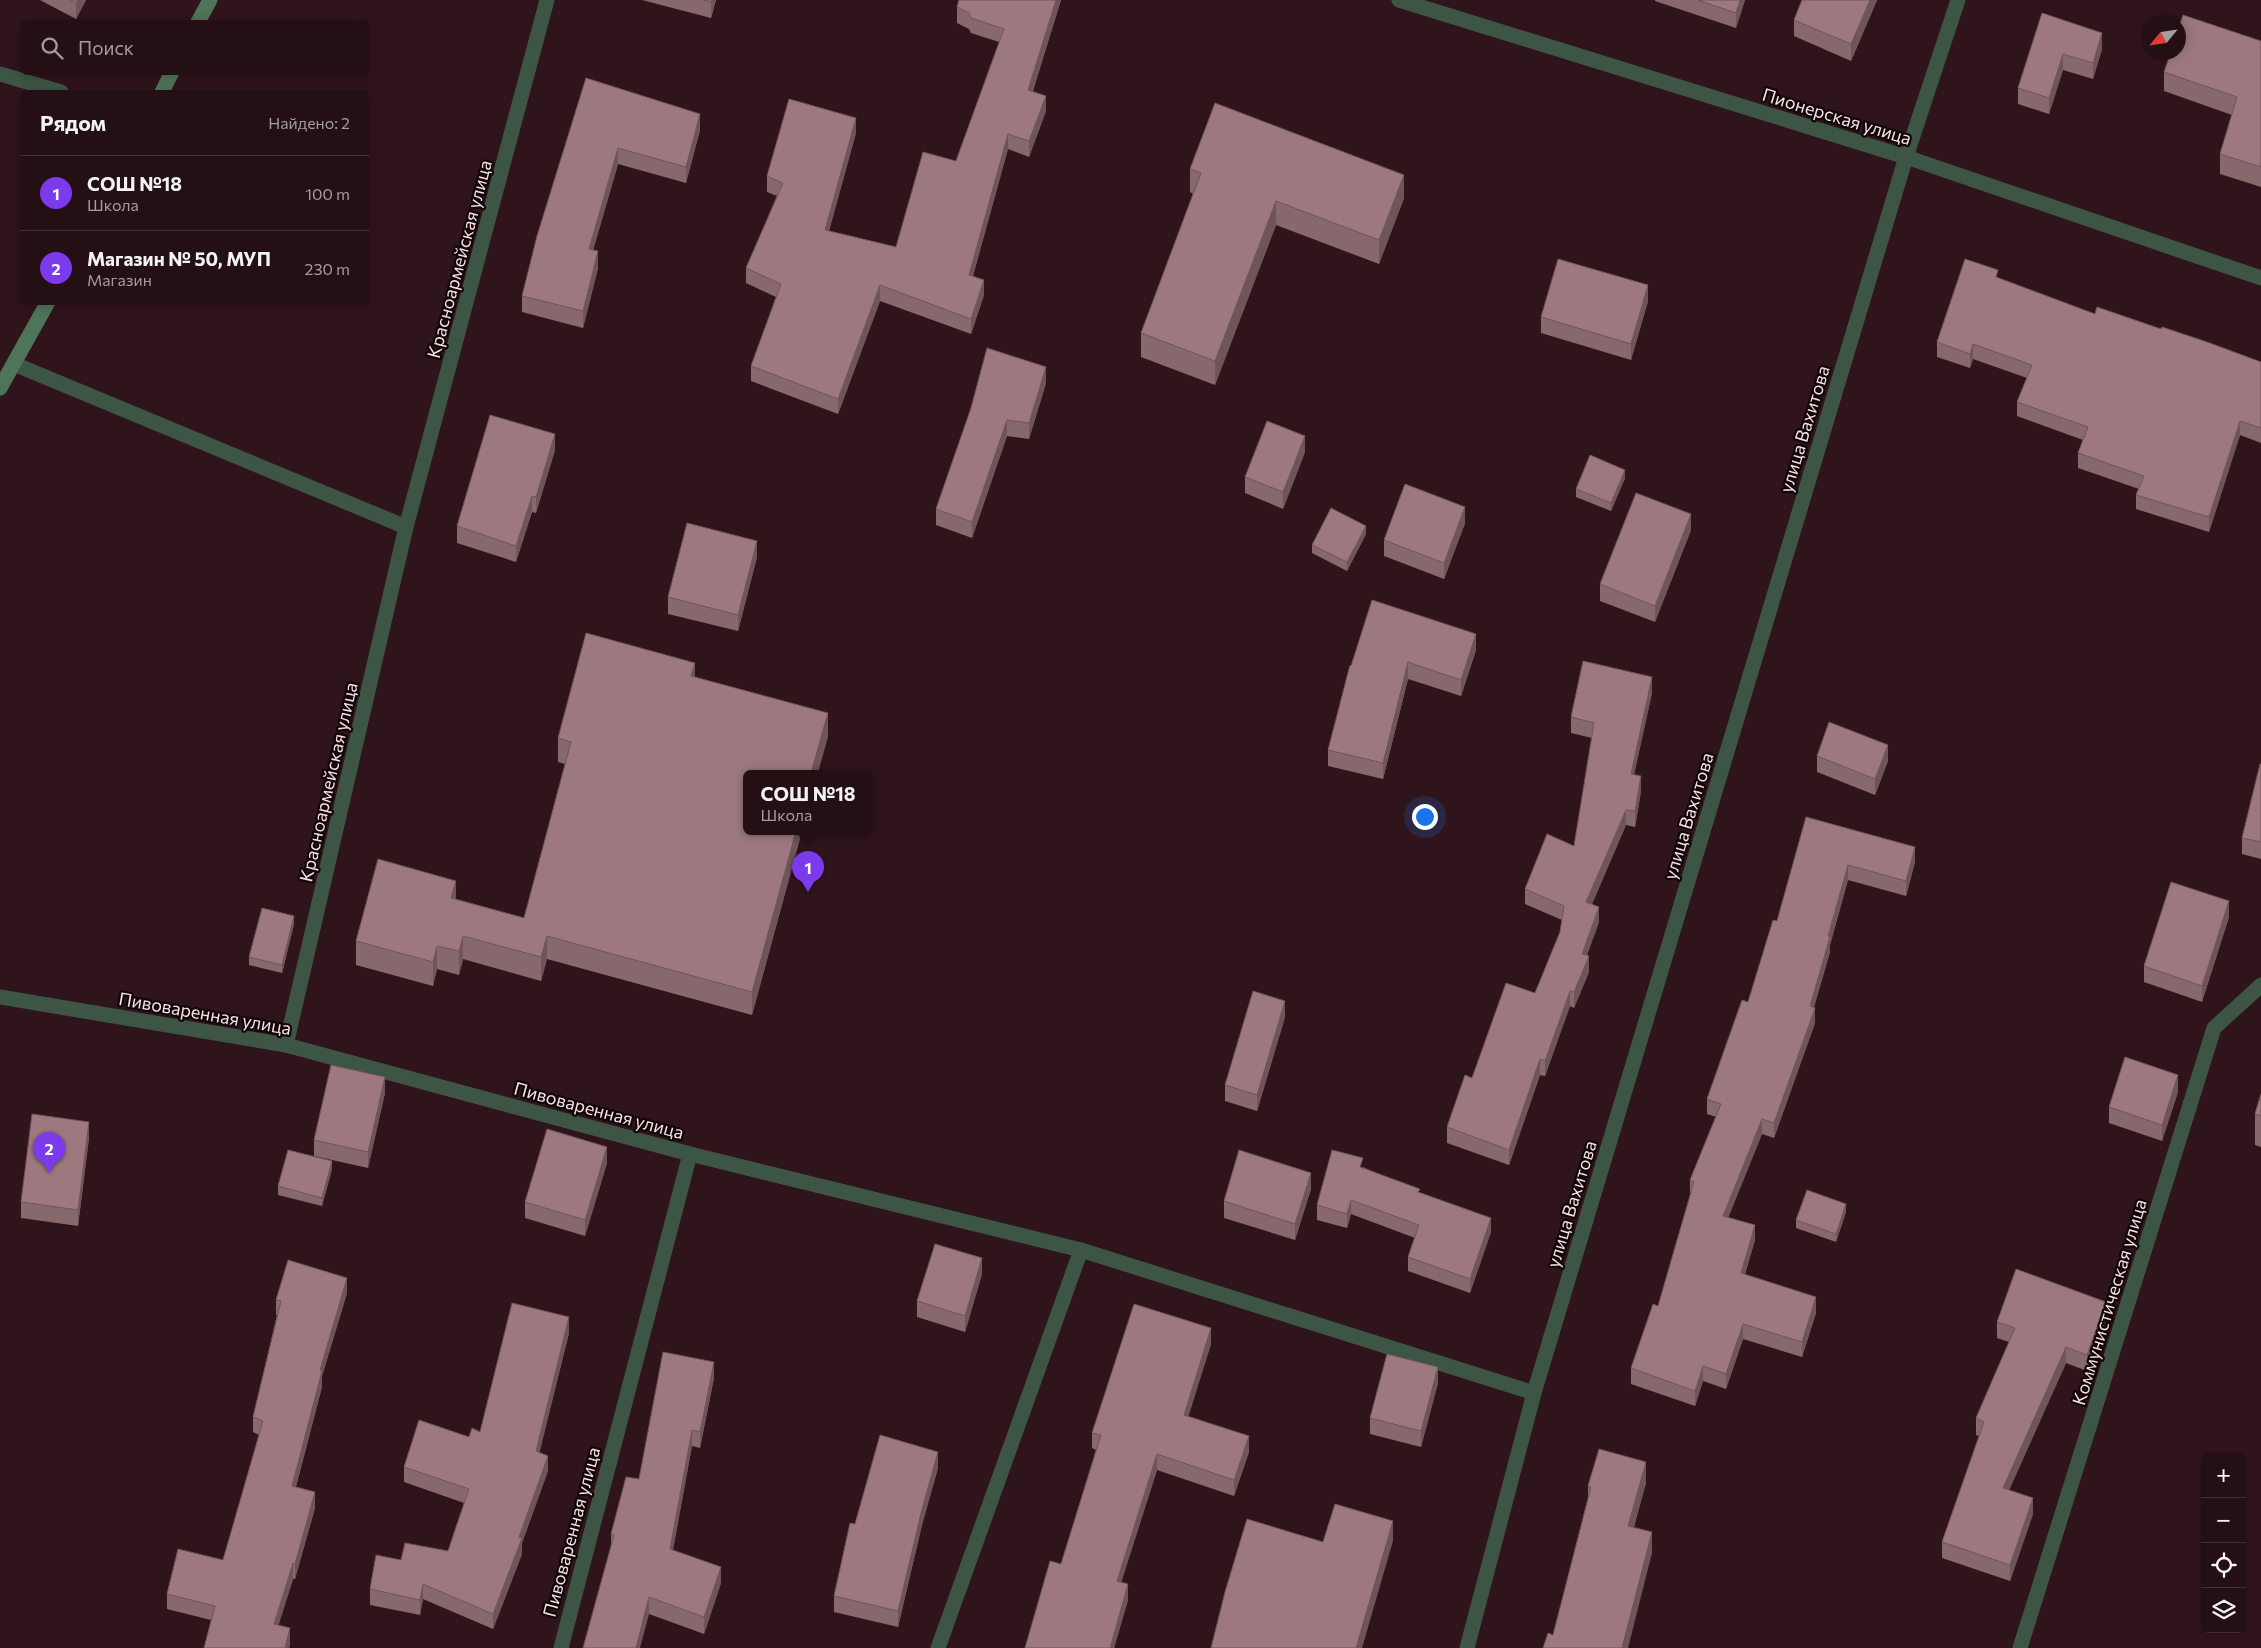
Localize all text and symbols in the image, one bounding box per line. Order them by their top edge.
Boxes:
north arrow [2141,15,2186,60]
search box [20,20,370,75]
icon: search [38,34,66,62]
text: Поиск [78,36,134,59]
street label: Пионерская улица [1760,83,1914,149]
text: Рядом [40,110,106,135]
text: Найдено: 2 [268,113,350,132]
street label: Красноармейская улица [422,157,496,361]
text: СОШ №18 [87,172,182,195]
text: 1 [52,184,60,203]
text: 100 m [305,184,350,203]
text: Школа [87,195,139,214]
text: Магазин № 50, МУП [87,247,271,270]
text: 2 [51,259,61,278]
text: 230 m [305,259,350,278]
text: Магазин [87,270,152,289]
street label: улица Вахитова [1774,363,1834,495]
street label: Красноармейская улица [294,680,362,884]
street label: улица Вахитова [1658,750,1718,882]
popup [743,770,873,835]
text: СОШ №18 [760,782,856,805]
your location [1412,804,1438,830]
text: Школа [760,805,812,824]
pin: 1 [792,851,824,892]
street label: Пивоваренная улица [117,987,293,1039]
street label: Пивоваренная улица [512,1077,686,1143]
pin: 2 [33,1132,65,1173]
street label: улица Вахитова [1541,1138,1601,1270]
street label: Коммунистическая улица [2067,1196,2151,1408]
street label: Пивоваренная улица [538,1445,604,1619]
map controls [2201,1453,2246,1633]
button: + [2201,1453,2246,1498]
button: − [2201,1498,2246,1543]
button: locate [2201,1543,2246,1588]
button: layers [2201,1588,2246,1633]

